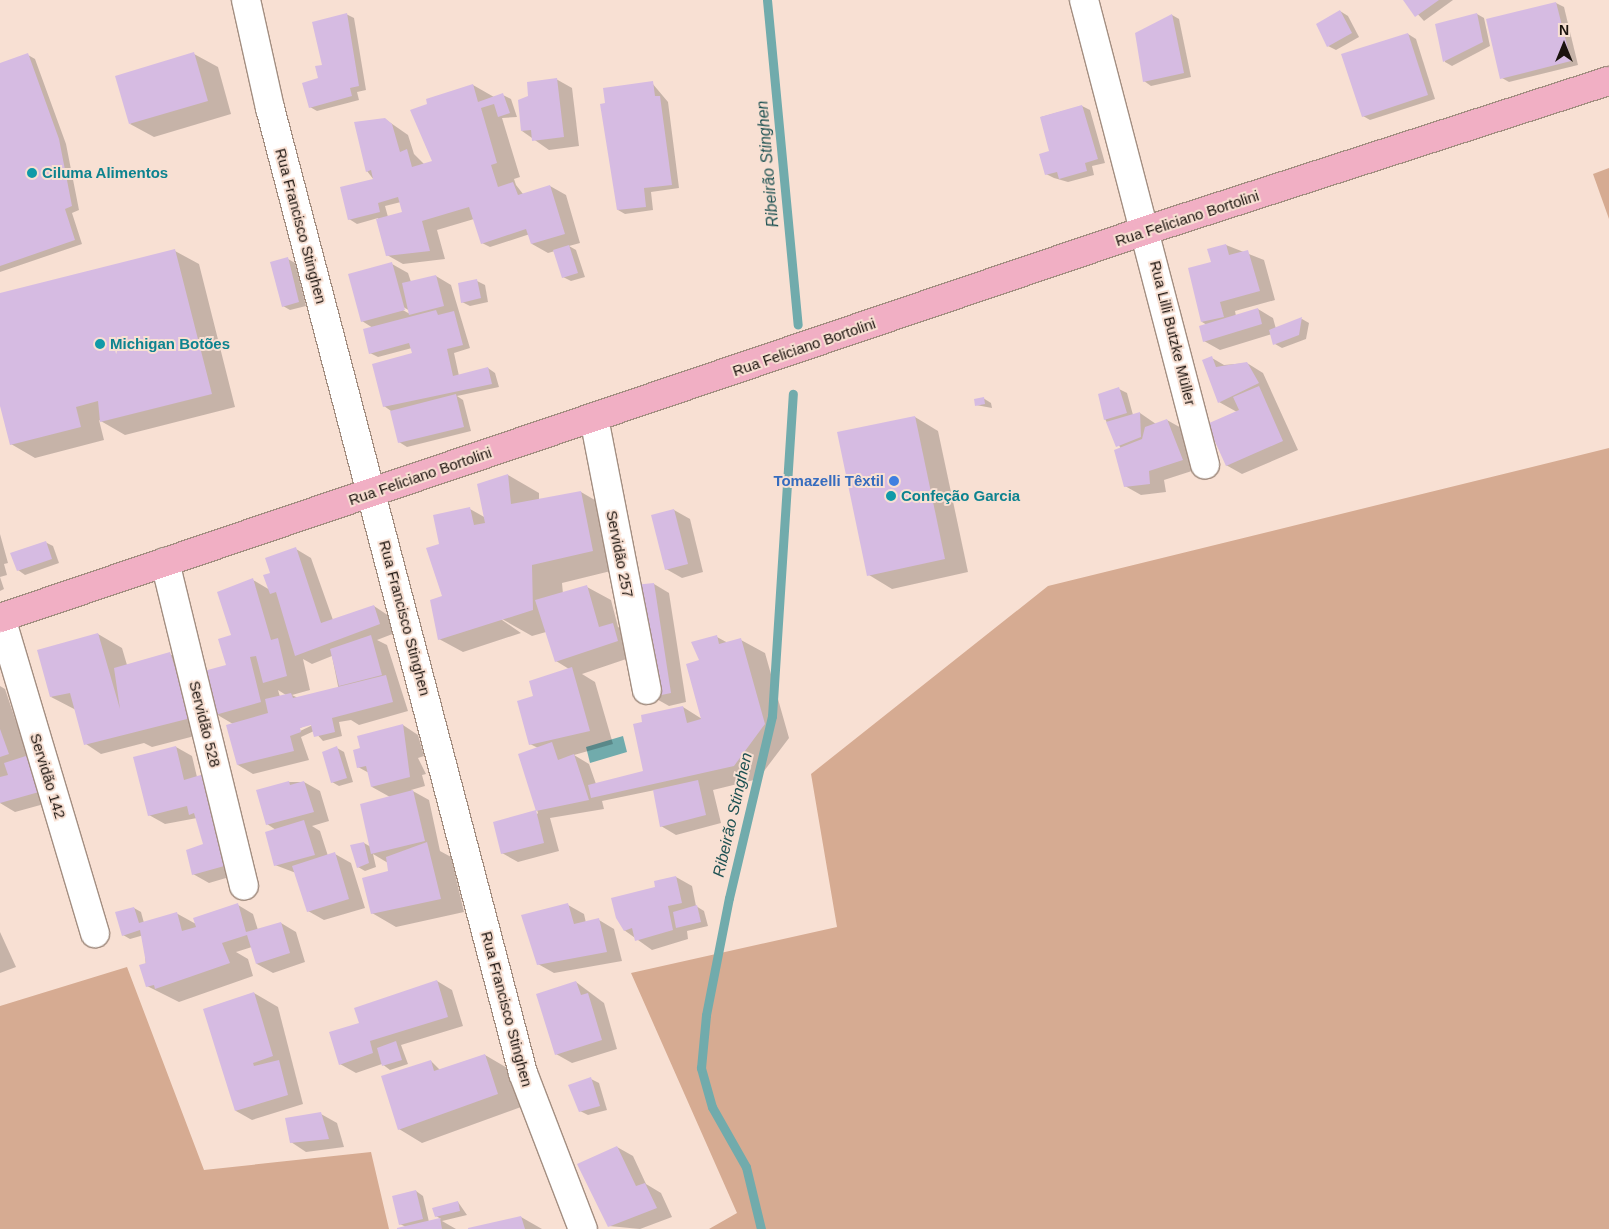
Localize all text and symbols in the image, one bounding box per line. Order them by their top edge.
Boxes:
north arrow [1539,20,1589,70]
text: N [1559,22,1569,38]
water label: Ribeirão Stinghen [753,100,783,228]
street label: Rua Francisco Stinghen [272,146,330,306]
place label: Ciluma Alimentos [42,164,169,182]
marker: Ciluma Alimentos [26,167,38,179]
street label: Rua Feliciano Bortolini [1113,186,1261,250]
street label: Rua Lilli Butzke Müller [1146,259,1200,407]
street label: Rua Feliciano Bortolini [730,314,878,380]
place label: Michigan Botões [110,335,230,353]
marker: Michigan Botões [94,338,106,350]
street label: Rua Feliciano Bortolini [346,443,494,509]
place label: Tomazelli Têxtil [773,472,884,490]
marker: Tomazelli Têxtil [888,475,900,487]
place label: Confeção Garcia [901,487,1020,505]
marker: Confeção Garcia [885,490,897,502]
street label: Servidão 257 [603,509,637,599]
street label: Rua Francisco Stinghen [376,538,434,698]
street label: Servidão 528 [186,679,224,769]
street label: Servidão 142 [26,731,70,821]
water label: Ribeirão Stinghen [709,751,757,879]
street label: Rua Francisco Stinghen [478,929,536,1089]

